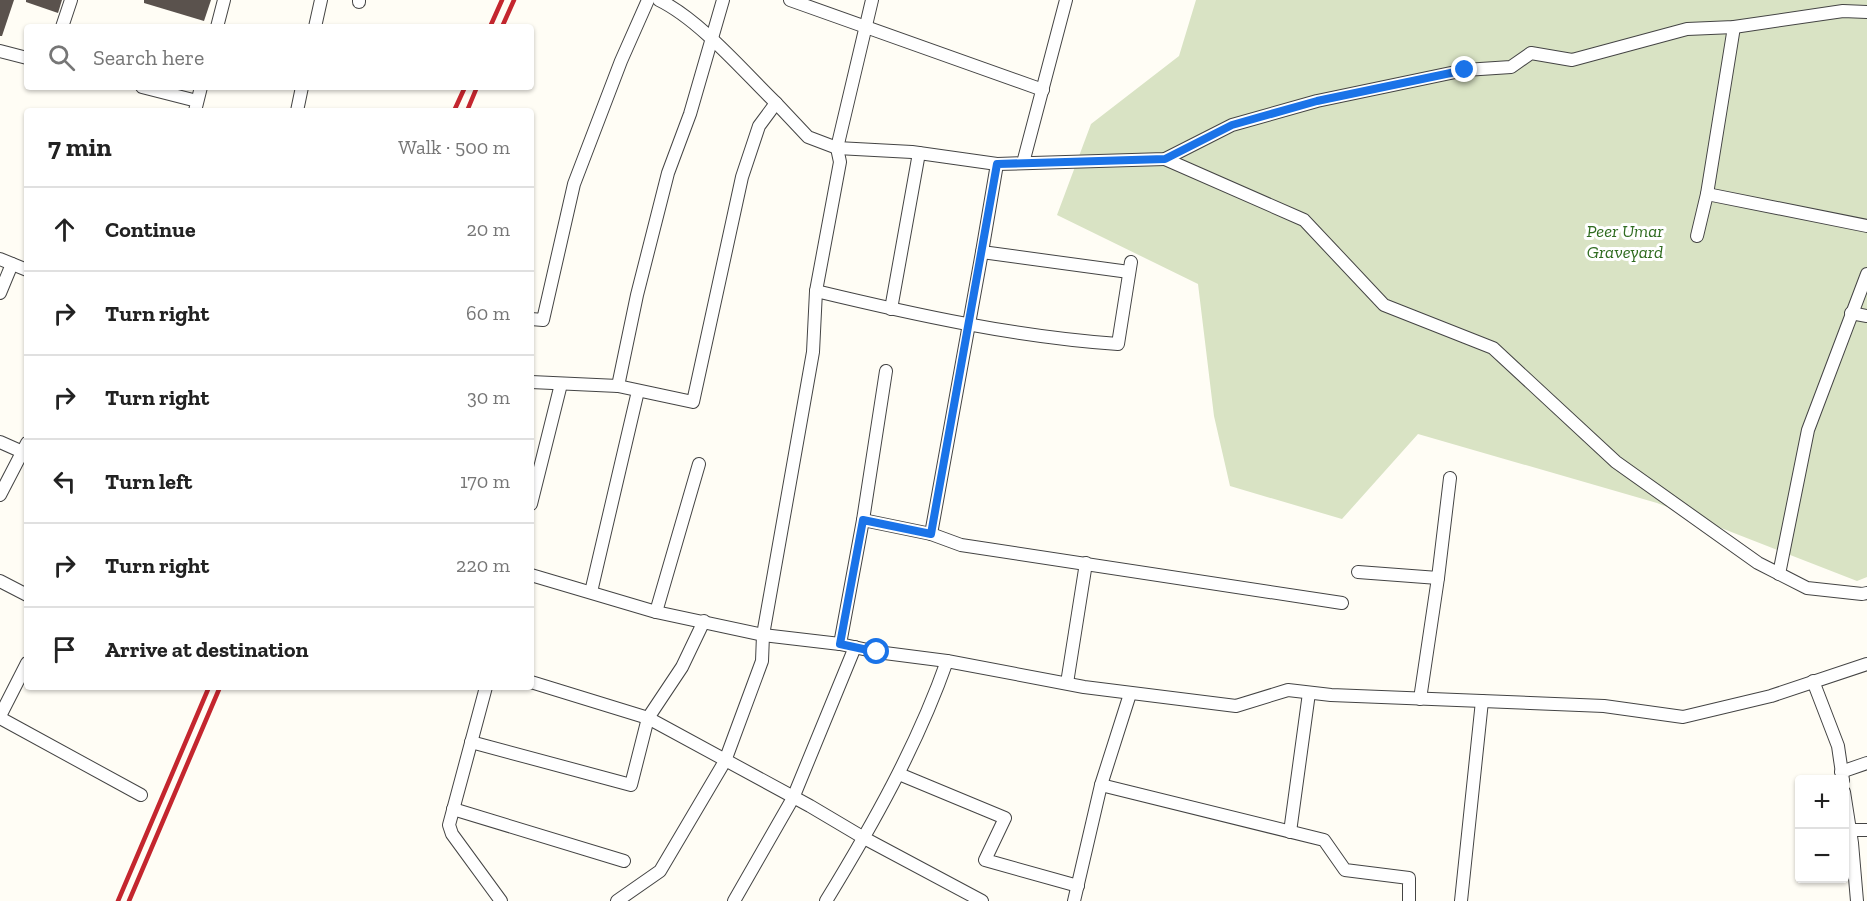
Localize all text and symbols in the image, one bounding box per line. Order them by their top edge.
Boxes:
search box [24,24,534,90]
icon: search [45,41,78,74]
text: Search here [93,44,204,71]
route end [1451,56,1477,82]
text: 7 min [48,131,112,163]
text: Walk · 500 m [398,135,510,159]
icon: ahead [48,213,81,246]
text: Continue [105,216,196,243]
text: 20 m [466,217,510,241]
park label: Peer Umar Graveyard [1586,220,1664,263]
icon: right [48,297,81,330]
text: Turn right [105,300,209,327]
text: 60 m [466,301,510,325]
icon: right [48,381,81,414]
text: Turn right [105,384,209,411]
text: 30 m [467,385,510,409]
icon: left [48,465,81,498]
text: Turn left [105,468,192,495]
text: 170 m [460,469,510,493]
icon: right [48,549,81,582]
text: Turn right [105,552,209,579]
text: 220 m [456,553,510,577]
icon: arrive [48,633,81,666]
text: Arrive at destination [105,636,308,663]
route start [863,638,889,664]
map controls [1795,775,1849,883]
button: + [1795,775,1849,829]
button: − [1795,829,1849,883]

